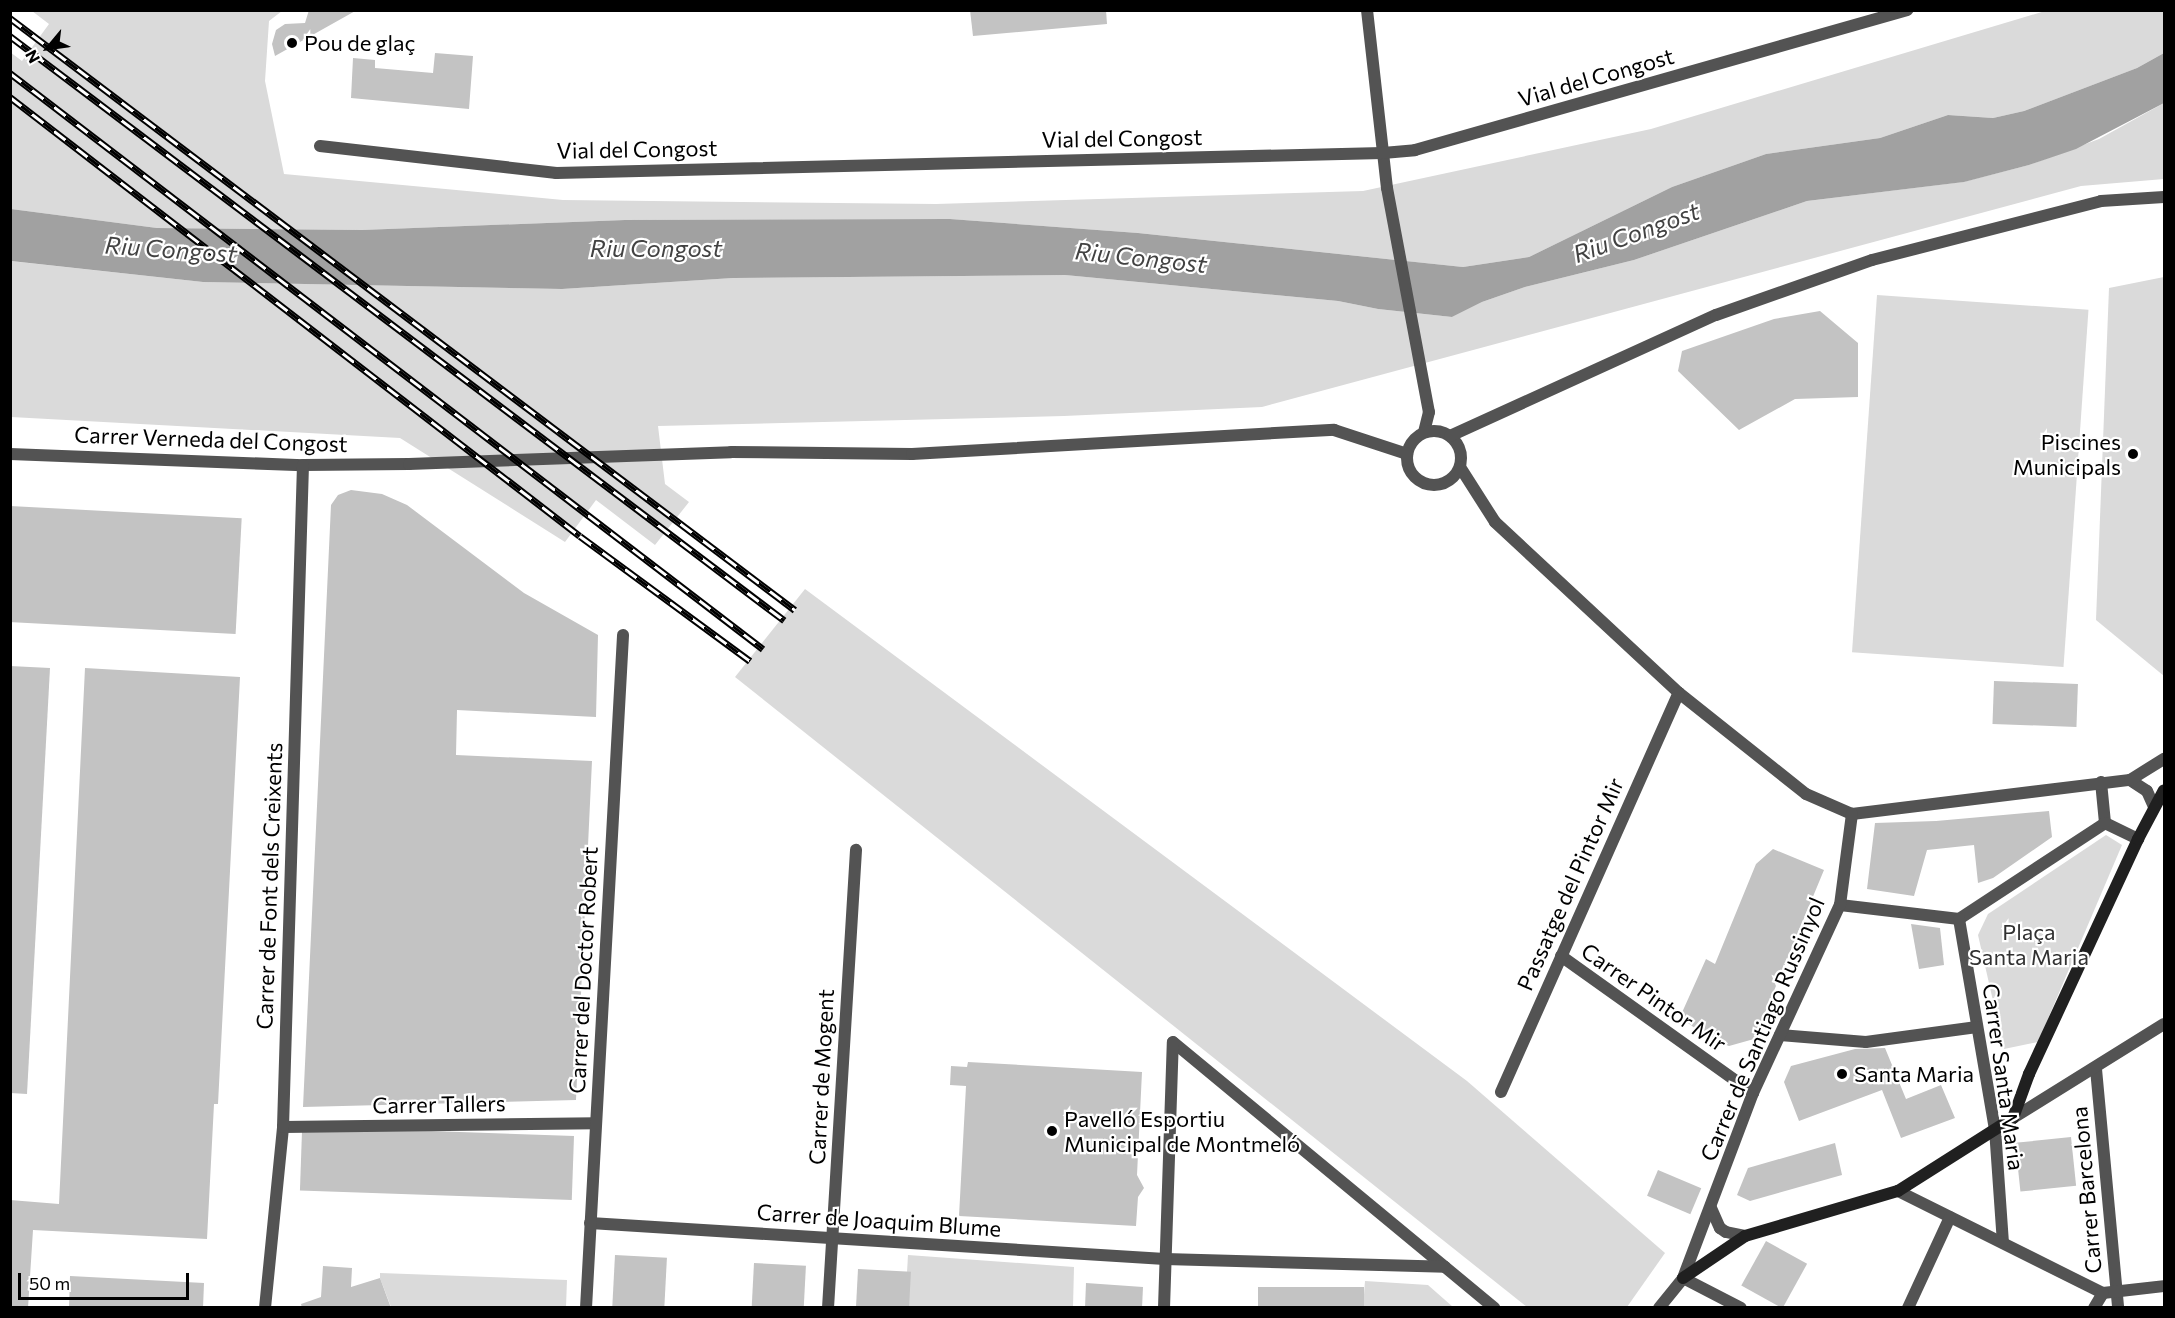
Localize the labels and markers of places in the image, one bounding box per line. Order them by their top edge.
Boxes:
place label: Pou de glaç [304,30,415,56]
marker: Pou de glaç [285,36,299,50]
place label: Piscines Municipals [2013,428,2121,480]
marker: Piscines Municipals [2126,447,2140,461]
place label: Santa Maria [1854,1061,1974,1087]
marker: Santa Maria [1835,1067,1849,1081]
place label: Pavelló Esportiu Municipal de Montmeló [1064,1105,1300,1156]
marker: Pavelló Esportiu Municipal de Montmeló [1045,1124,1059,1138]

